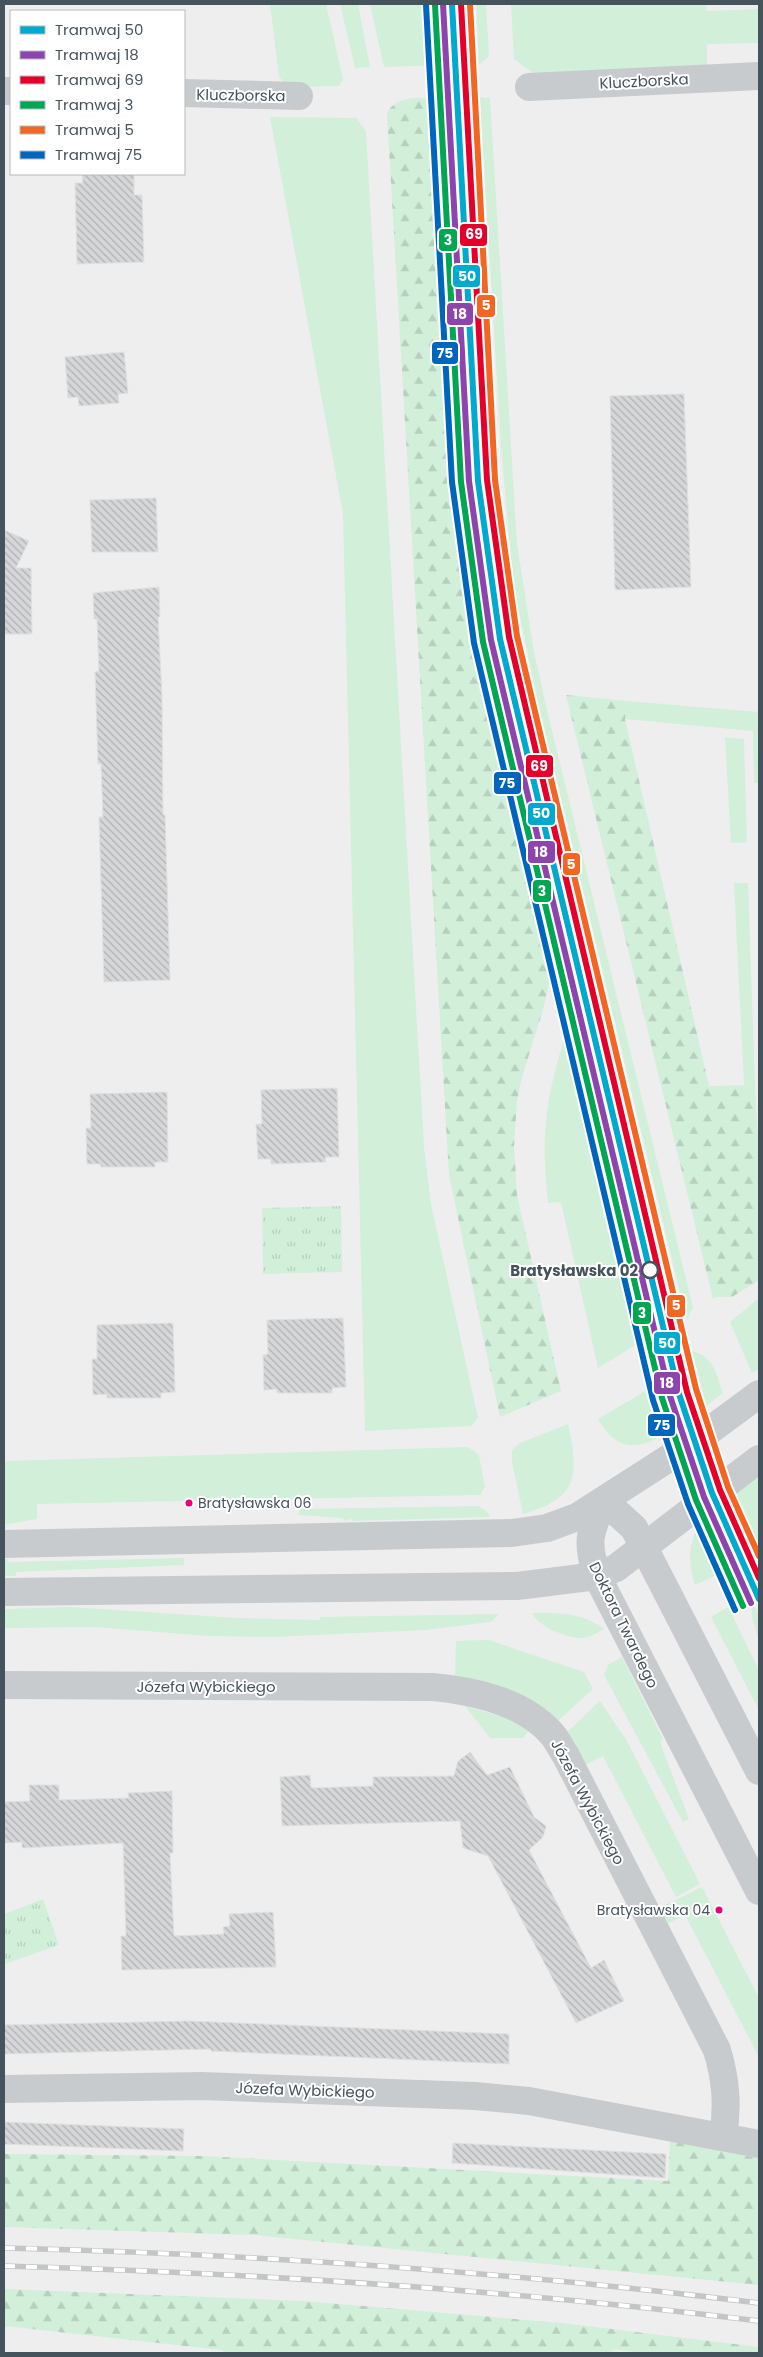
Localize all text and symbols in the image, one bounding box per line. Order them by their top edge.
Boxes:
legend [10,10,185,175]
text: Tramwaj 50 [55,19,143,40]
text: Tramwaj 18 [55,44,139,65]
street label: Kluczborska [599,68,689,94]
text: Tramwaj 69 [55,69,143,90]
street label: Kluczborska [196,84,286,106]
text: Tramwaj 3 [55,94,133,115]
text: Tramwaj 5 [55,119,134,140]
text: Tramwaj 75 [55,144,142,165]
line badge: 69 [459,223,488,247]
text: 69 [465,224,483,244]
line badge: 3 [438,228,458,252]
text: 3 [444,230,452,250]
line badge: 50 [452,264,481,288]
text: 50 [458,266,476,286]
line badge: 5 [476,294,496,318]
text: 5 [481,295,491,315]
line badge: 18 [446,302,474,326]
text: 18 [453,304,467,324]
line badge: 75 [431,341,459,365]
text: 75 [437,343,453,363]
line badge: 69 [525,754,554,778]
text: 69 [530,756,548,776]
line badge: 75 [493,771,522,795]
text: 75 [499,773,515,793]
line badge: 50 [527,802,556,826]
text: 50 [532,803,550,823]
line badge: 18 [527,840,556,864]
text: 18 [534,842,548,862]
line badge: 5 [562,852,581,876]
text: 5 [566,854,576,874]
line badge: 3 [532,879,552,903]
text: 3 [538,881,546,901]
place label: Bratysławska 02 [510,1260,638,1281]
marker: Bratysławska 02 [641,1261,659,1279]
line badge: 5 [666,1294,686,1318]
text: 5 [671,1295,681,1315]
line badge: 3 [632,1301,652,1325]
text: 3 [638,1303,646,1323]
line badge: 50 [653,1331,681,1355]
text: 50 [658,1333,676,1353]
line badge: 18 [653,1371,681,1395]
text: 18 [660,1373,674,1393]
line badge: 75 [647,1413,676,1437]
text: 75 [654,1415,670,1435]
place label: Bratysławska 06 [198,1493,312,1513]
marker: Bratysławska 06 [184,1498,194,1508]
street label: Doktora Twardego [584,1558,664,1692]
street label: Józefa Wybickiego [136,1676,276,1697]
street label: Józefa Wybickiego [546,1736,630,1868]
place label: Bratysławska 04 [597,1900,710,1920]
marker: Bratysławska 04 [714,1905,724,1915]
street label: Józefa Wybickiego [235,2077,375,2103]

